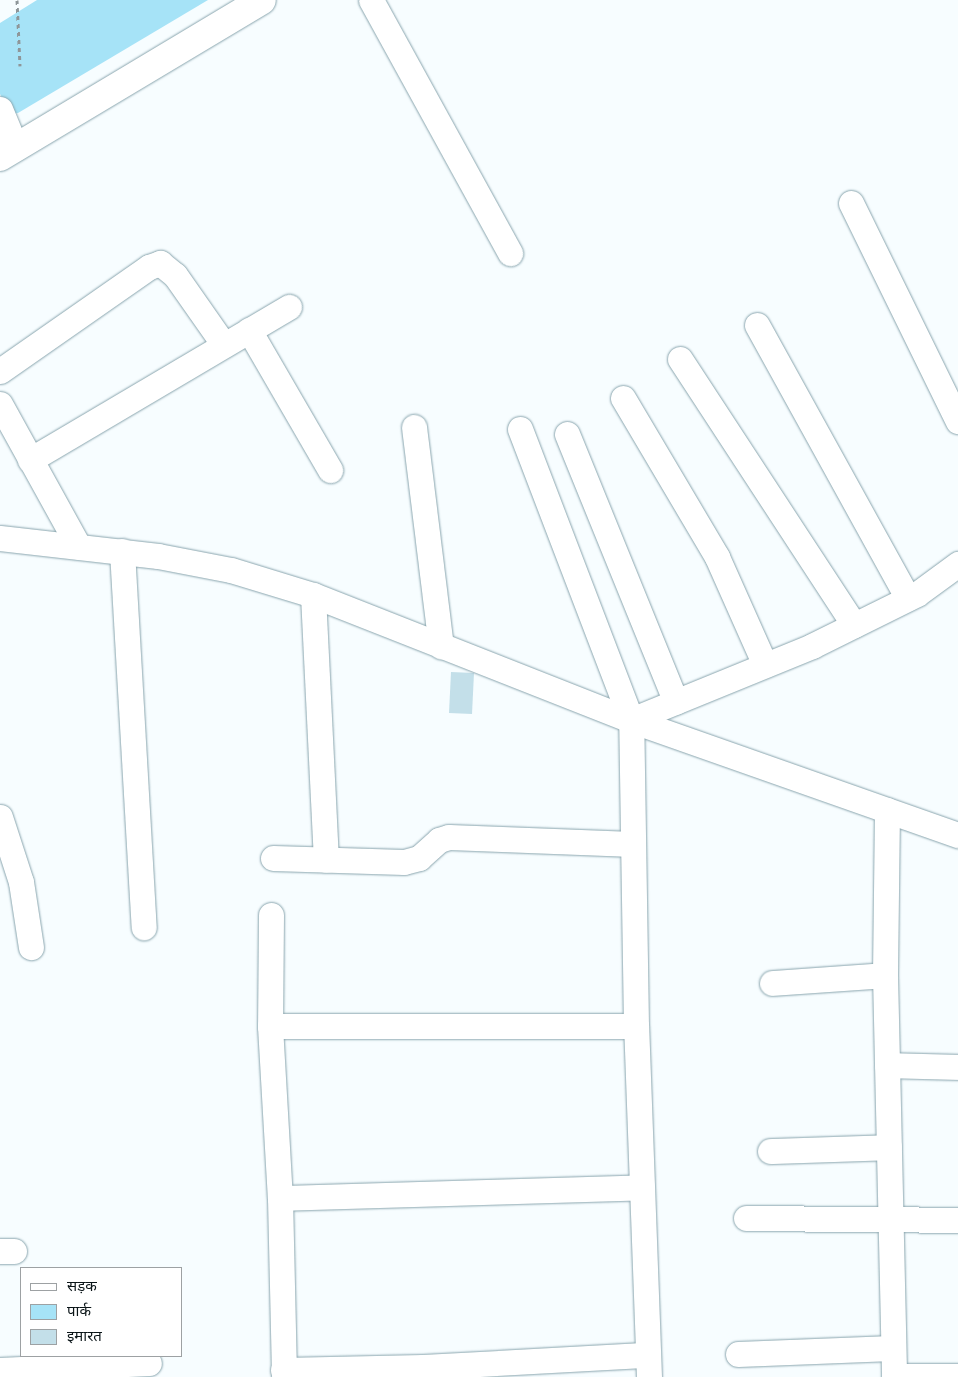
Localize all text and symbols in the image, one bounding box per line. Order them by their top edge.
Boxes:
legend [20,1267,182,1357]
text: सड़क [67,1276,97,1295]
text: पार्क [67,1301,91,1320]
text: इमारत [67,1326,102,1345]

